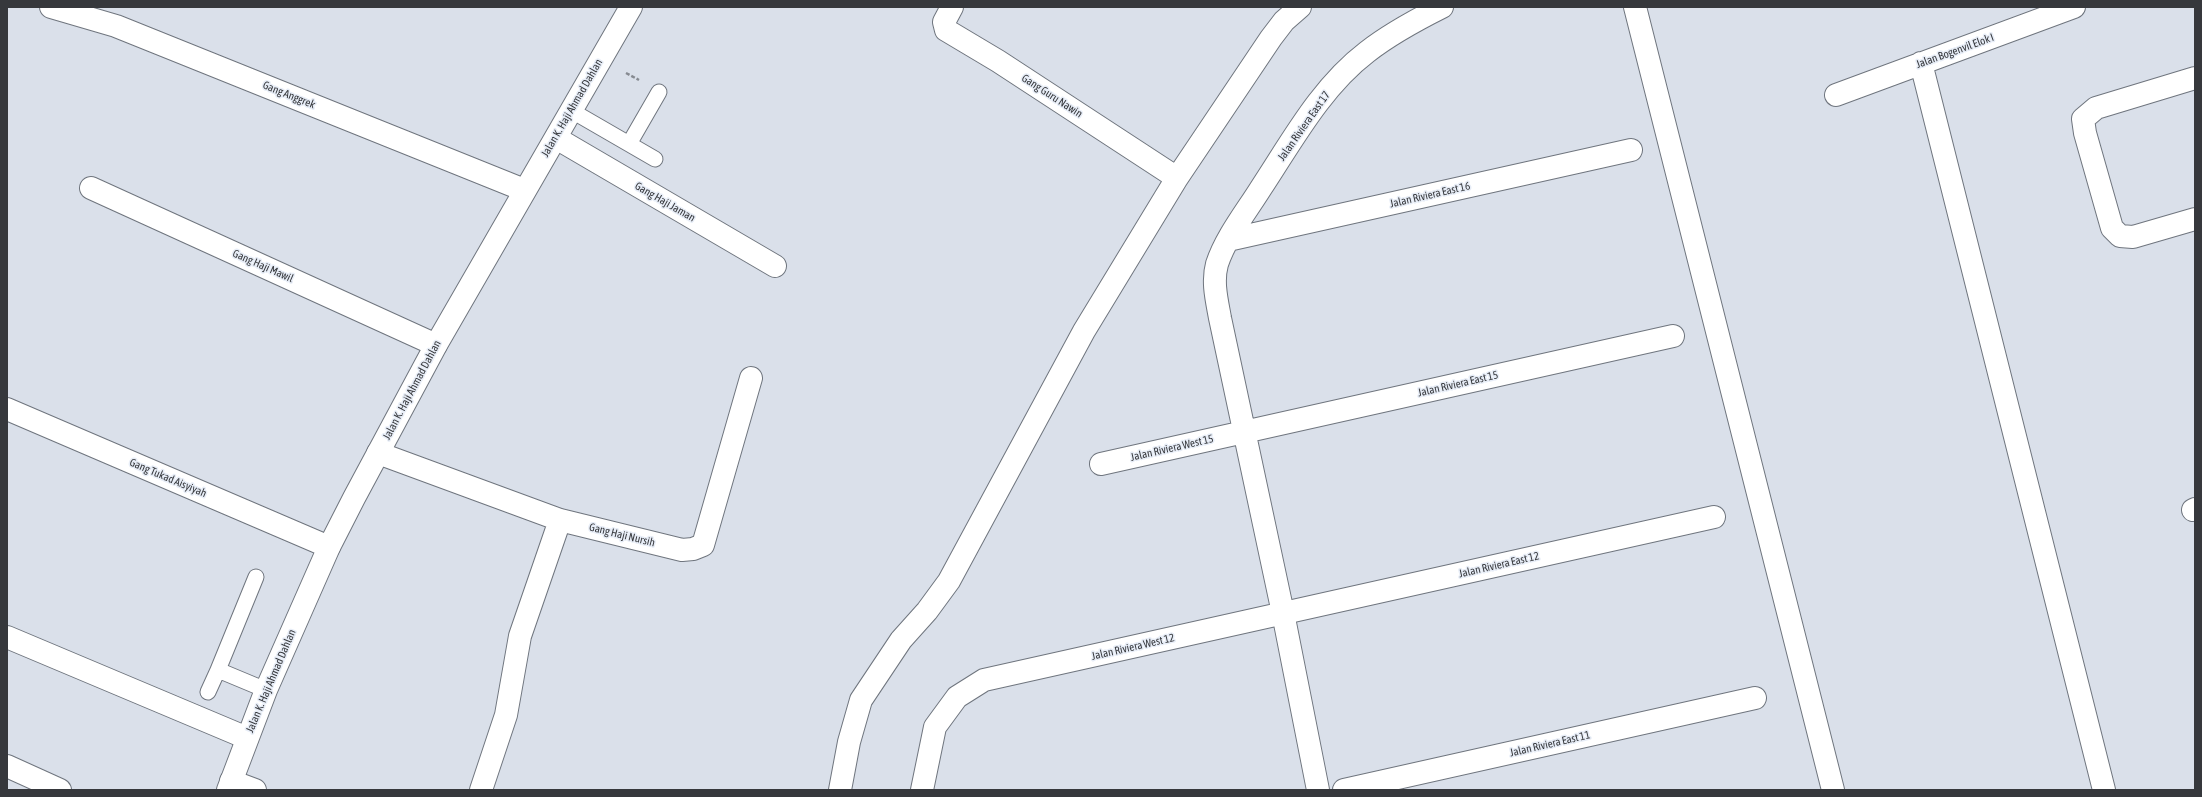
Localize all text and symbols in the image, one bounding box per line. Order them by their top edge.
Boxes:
street label: Jalan Bogenvil Elok I [1914,31,1996,71]
street label: Jalan K. Haji Ahmad Dahlan [539,57,605,159]
street label: Gang Guru Nawin [1019,71,1085,121]
street label: Gang Anggrek [261,78,317,112]
street label: Jalan Riviera East 17 [1275,89,1333,163]
street label: Gang Haji Jaman [632,179,698,225]
street label: Jalan Riviera East 16 [1389,179,1471,211]
street label: Gang Haji Mawil [231,247,295,285]
street label: Jalan K. Haji Ahmad Dahlan [380,338,444,442]
street label: Jalan Riviera East 15 [1417,368,1499,400]
street label: Jalan Riviera West 15 [1129,432,1215,464]
street label: Gang Tukad Aisyiyah [127,456,209,500]
street label: Gang Haji Nursih [588,520,656,550]
street label: Jalan Riviera East 12 [1458,549,1540,581]
street label: Jalan K. Haji Ahmad Dahlan [243,627,299,735]
street label: Jalan Riviera West 12 [1090,631,1176,663]
street label: Jalan Riviera East 11 [1509,728,1591,760]

